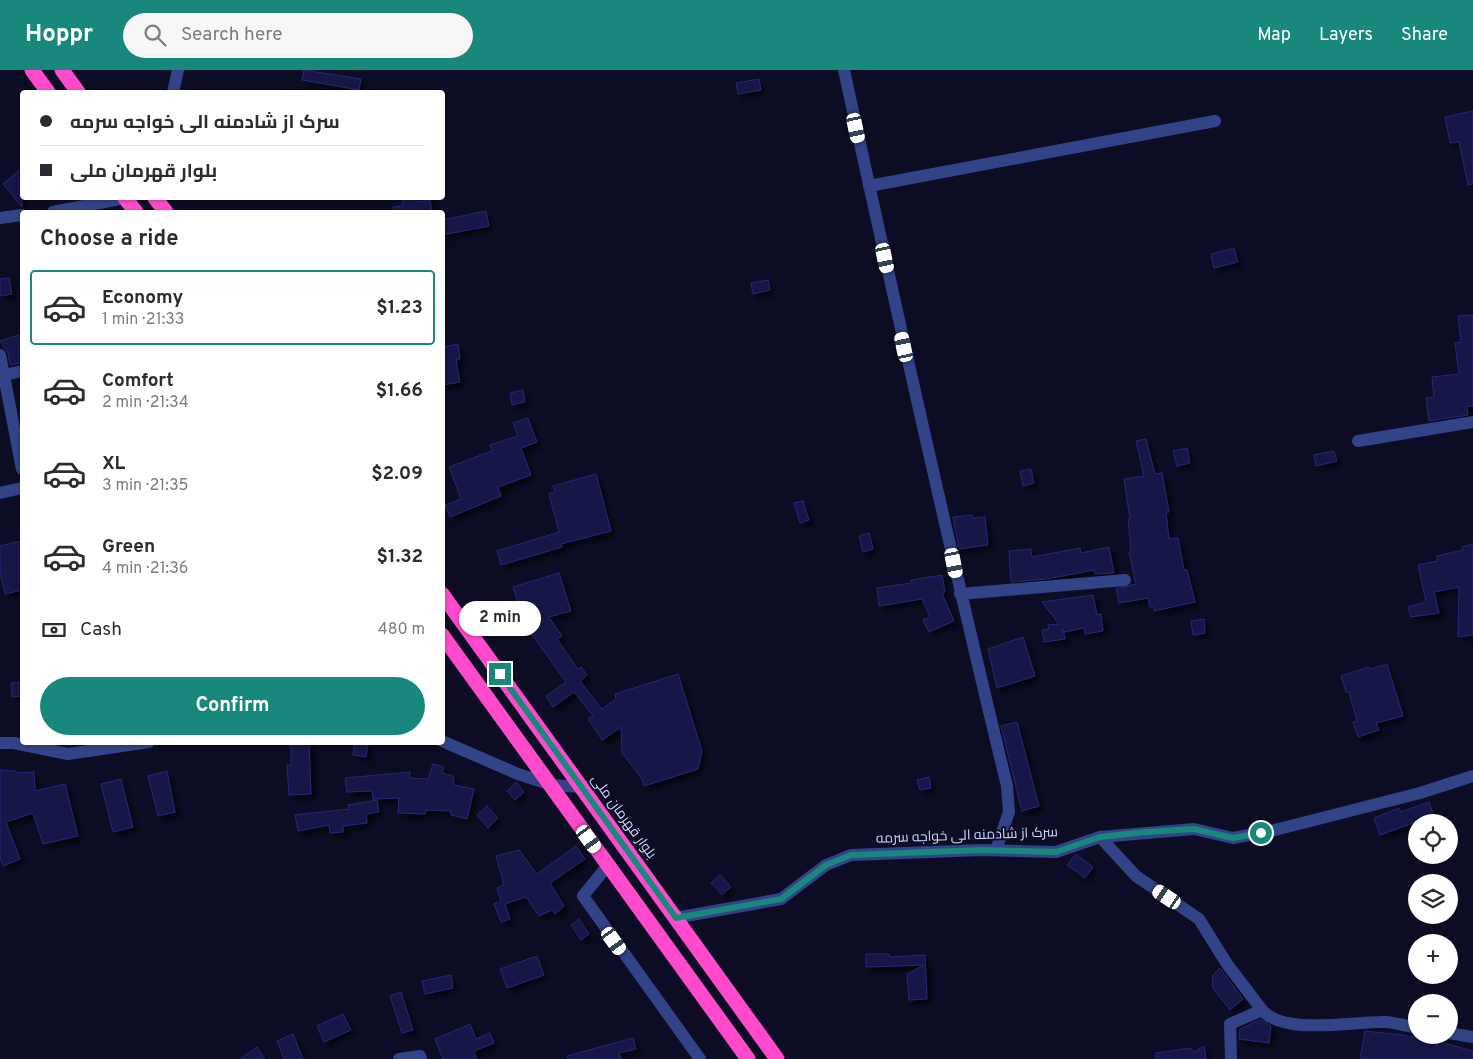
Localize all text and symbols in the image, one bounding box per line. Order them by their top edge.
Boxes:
search box [123,13,473,58]
text: Hoppr [25,20,93,50]
icon: search [141,21,169,49]
text: Search here [181,23,283,47]
text: Map [1257,24,1291,47]
text: Layers [1319,24,1373,47]
text: Share [1401,24,1448,47]
text: سرک از شادمنه الی خواجه سرمه [70,111,340,135]
car [845,112,866,144]
text: بلوار قهرمان ملی [70,160,217,184]
text: Choose a ride [40,226,178,253]
car [874,242,895,274]
icon: car [42,285,87,330]
text: Economy [102,286,183,310]
text: $1.23 [376,296,423,320]
text: 1 min · 21:33 [102,310,185,330]
car [893,331,914,363]
icon: car [42,368,87,413]
text: Comfort [102,369,174,393]
text: $1.66 [376,379,423,403]
text: 2 min · 21:34 [102,393,189,413]
icon: car [42,451,87,496]
text: XL [102,452,125,476]
text: $2.09 [371,462,423,486]
text: 3 min · 21:35 [102,476,188,496]
icon: car [42,534,87,579]
text: Green [102,535,155,559]
text: $1.32 [377,545,423,569]
car [943,547,964,579]
text: 4 min · 21:36 [102,559,188,579]
callout: 2 min [459,602,541,636]
text: 2 min [479,608,521,628]
icon: cash [40,616,68,644]
text: Cash [80,618,122,642]
text: 480 m [378,620,425,640]
route end [489,663,511,685]
button: Confirm [40,677,425,735]
street label: بلوار قهرمان ملی [587,771,659,863]
map controls [1408,814,1458,1044]
button: locate [1408,814,1458,864]
car [574,822,603,856]
route start [1250,822,1272,844]
street label: سرک از شادمنه الی خواجه سرمه [876,824,1058,848]
button: layers [1408,874,1458,924]
car [1150,882,1183,912]
car [599,924,628,958]
button: + [1408,934,1458,984]
button: − [1408,994,1458,1044]

